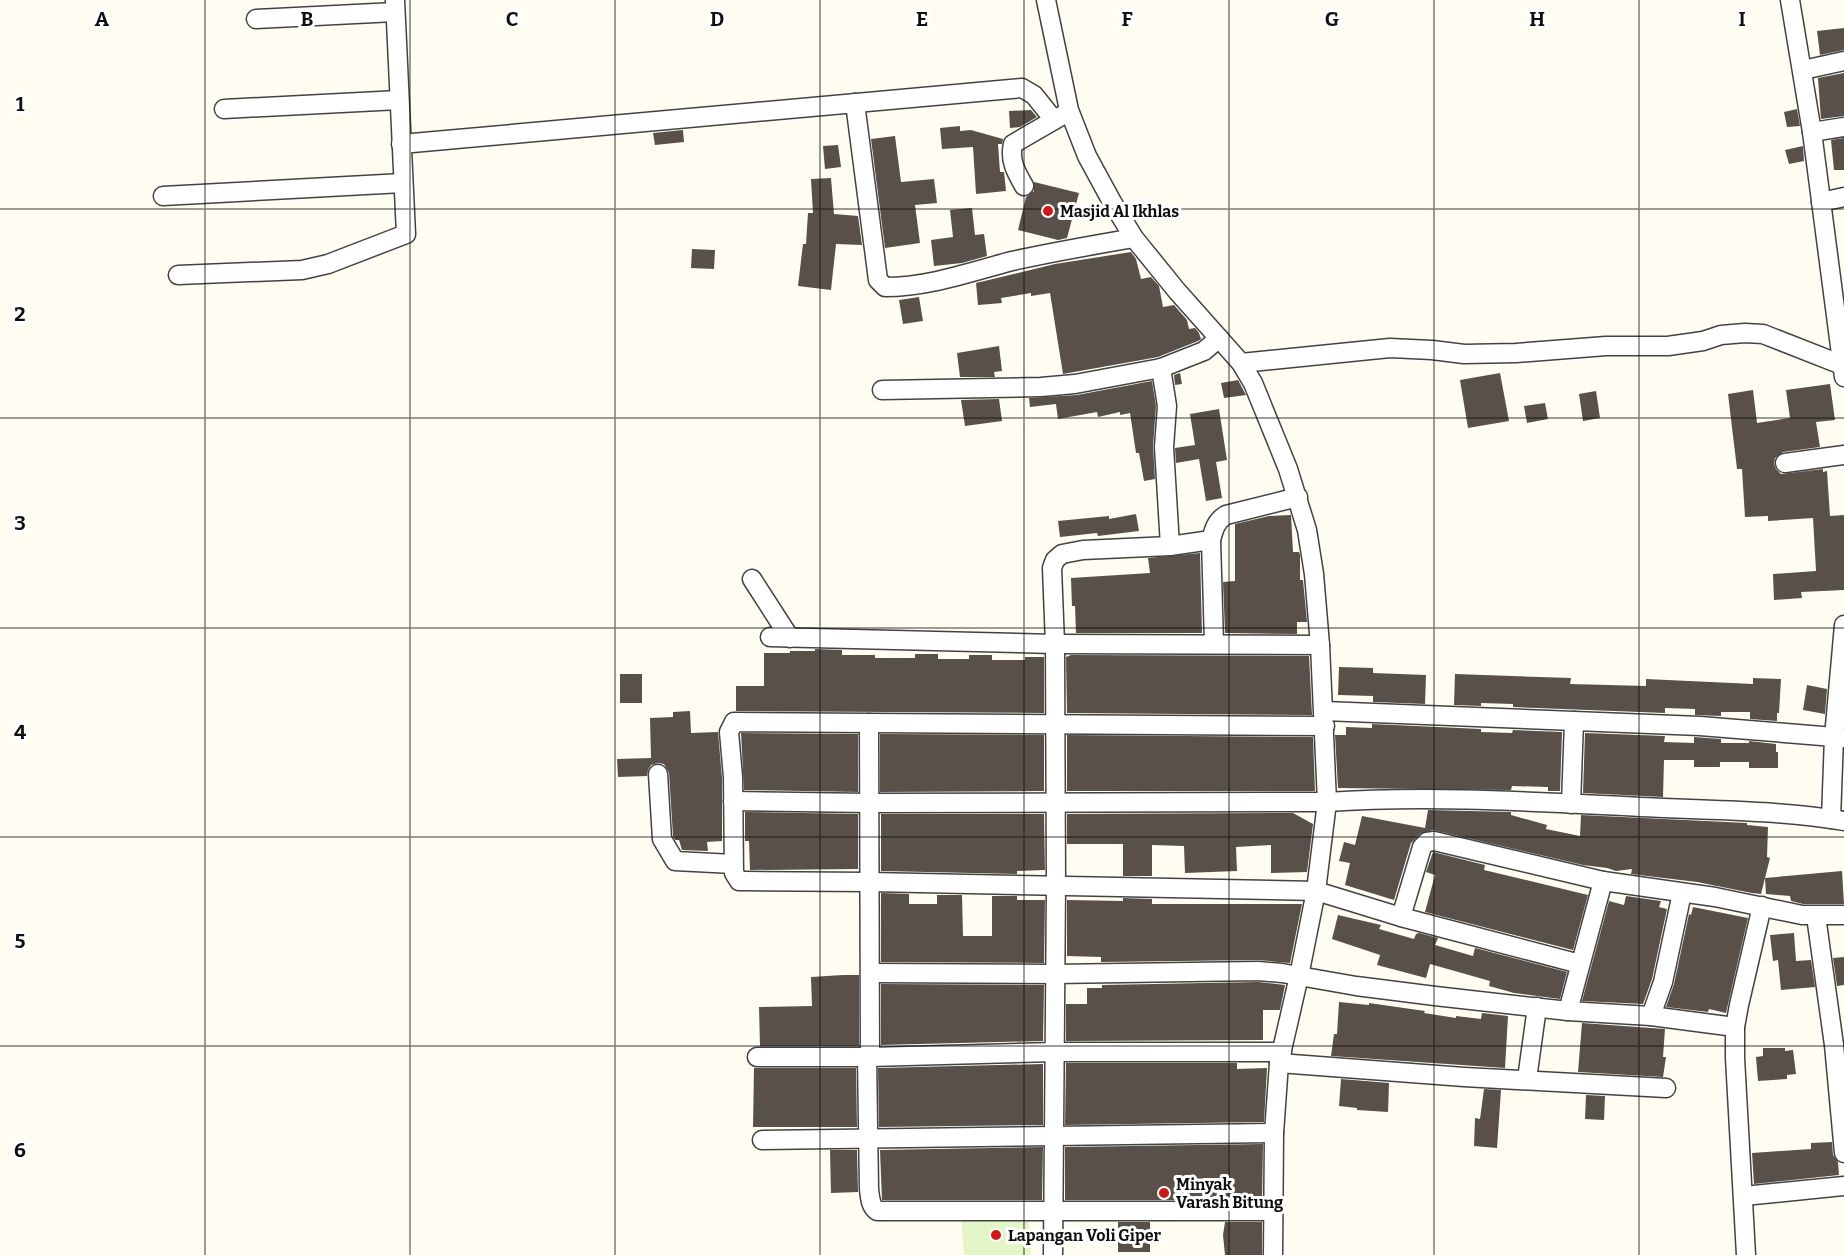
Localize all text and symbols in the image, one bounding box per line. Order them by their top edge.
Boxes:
text: A [95,7,110,31]
text: B [301,7,314,31]
text: C [506,7,518,31]
text: D [710,7,724,31]
text: E [916,7,928,31]
text: F [1121,7,1133,31]
text: G [1325,7,1339,31]
text: H [1529,7,1545,31]
text: I [1738,7,1746,31]
text: 1 [16,92,25,116]
place label: Masjid Al Ikhlas [1060,202,1179,221]
marker: Masjid Al Ikhlas [1041,204,1055,218]
text: 2 [14,302,26,326]
text: 3 [14,511,26,535]
text: 4 [14,720,26,744]
text: 5 [15,929,26,953]
text: 6 [14,1138,26,1162]
place label: Minyak Varash Bitung [1176,1175,1283,1212]
marker: Minyak Varash Bitung [1157,1186,1171,1200]
place label: Lapangan Voli Giper [1008,1226,1161,1245]
marker: Lapangan Voli Giper [989,1228,1003,1242]

